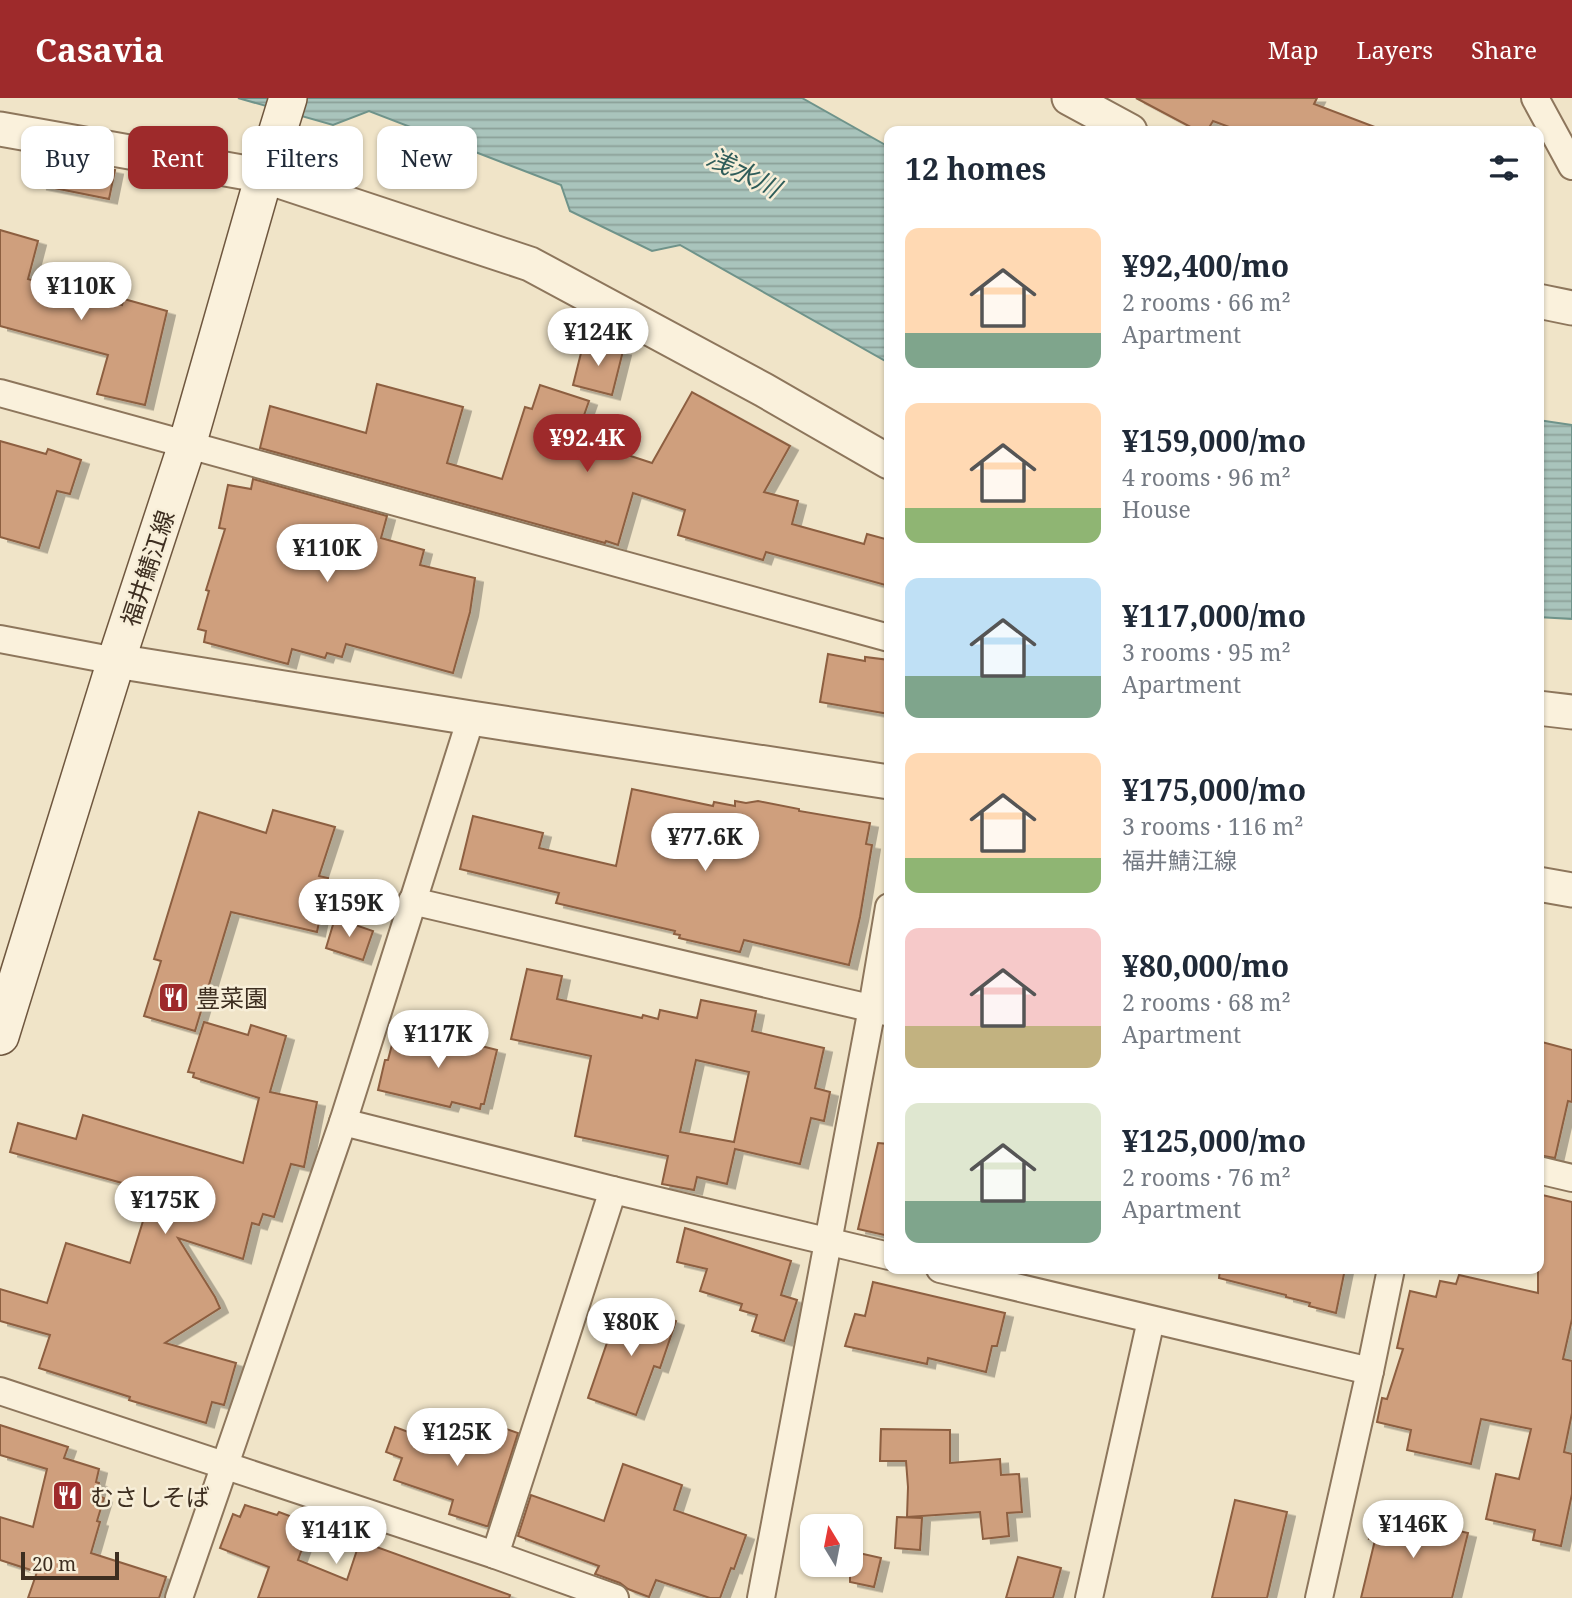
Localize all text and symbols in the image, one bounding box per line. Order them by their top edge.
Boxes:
text: Casavia [35,27,164,72]
text: Map [1268,33,1319,66]
text: Layers [1357,33,1433,66]
text: Share [1471,33,1537,66]
chip: Buy [21,126,114,189]
chip: Rent [128,126,228,189]
chip: Filters [242,126,363,189]
chip: New [377,126,477,189]
water label: 浅水川 [701,138,790,207]
text: 12 homes [905,148,1046,189]
icon: filters [1485,149,1523,187]
text: ¥92,400/mo [1122,245,1289,286]
icon: home [961,256,1045,340]
pin: ¥110K [32,262,130,322]
text: ¥110K [47,269,115,301]
text: 2 rooms · 66 m² [1122,286,1291,318]
pin: ¥124K [549,308,647,368]
text: ¥124K [564,315,632,347]
text: Apartment [1122,318,1241,350]
pin: ¥92.4K [530,414,644,474]
text: ¥159,000/mo [1122,420,1306,461]
text: ¥92.4K [549,421,625,453]
icon: home [961,431,1045,515]
text: 4 rooms · 96 m² [1122,461,1291,493]
text: House [1122,493,1191,525]
street label: 福井鯖江線 [113,506,181,630]
pin: ¥110K [278,524,376,584]
text: ¥110K [293,531,361,563]
text: ¥117,000/mo [1122,595,1306,636]
icon: home [961,606,1045,690]
text: 3 rooms · 95 m² [1122,636,1291,668]
text: Apartment [1122,668,1241,700]
text: ¥175,000/mo [1122,769,1306,810]
icon: home [961,781,1045,865]
text: 3 rooms · 116 m² [1122,810,1304,842]
pin: ¥77.6K [648,814,762,873]
text: ¥77.6K [667,820,743,852]
text: 福井鯖江線 [1122,844,1237,876]
pin: ¥159K [300,880,398,939]
text: ¥159K [315,886,383,918]
text: ¥80,000/mo [1122,945,1289,986]
icon: home [961,956,1045,1040]
restaurant icon: 豊菜園 [156,980,190,1014]
place label: 豊菜園 [196,981,268,1014]
text: 2 rooms · 68 m² [1122,986,1291,1018]
pin: ¥117K [389,1010,487,1070]
text: ¥117K [404,1017,472,1049]
text: Apartment [1122,1018,1241,1050]
text: ¥125,000/mo [1122,1120,1306,1161]
icon: home [961,1131,1045,1215]
text: 2 rooms · 76 m² [1122,1161,1291,1193]
pin: ¥175K [116,1176,214,1236]
text: ¥175K [131,1183,199,1215]
text: Apartment [1122,1193,1241,1225]
pin: ¥80K [590,1298,672,1358]
text: ¥80K [603,1305,659,1337]
pin: ¥125K [408,1408,506,1468]
text: ¥125K [423,1415,491,1447]
restaurant icon: むさしそば [50,1479,84,1513]
place label: むさしそば [90,1480,210,1513]
pin: ¥146K [1364,1500,1462,1560]
pin: ¥141K [287,1506,385,1566]
text: ¥146K [1379,1507,1447,1539]
text: ¥141K [302,1513,370,1545]
north arrow [800,1514,863,1577]
map controls [800,1514,863,1577]
scale bar [21,1549,119,1581]
text: 20 m [32,1551,76,1577]

